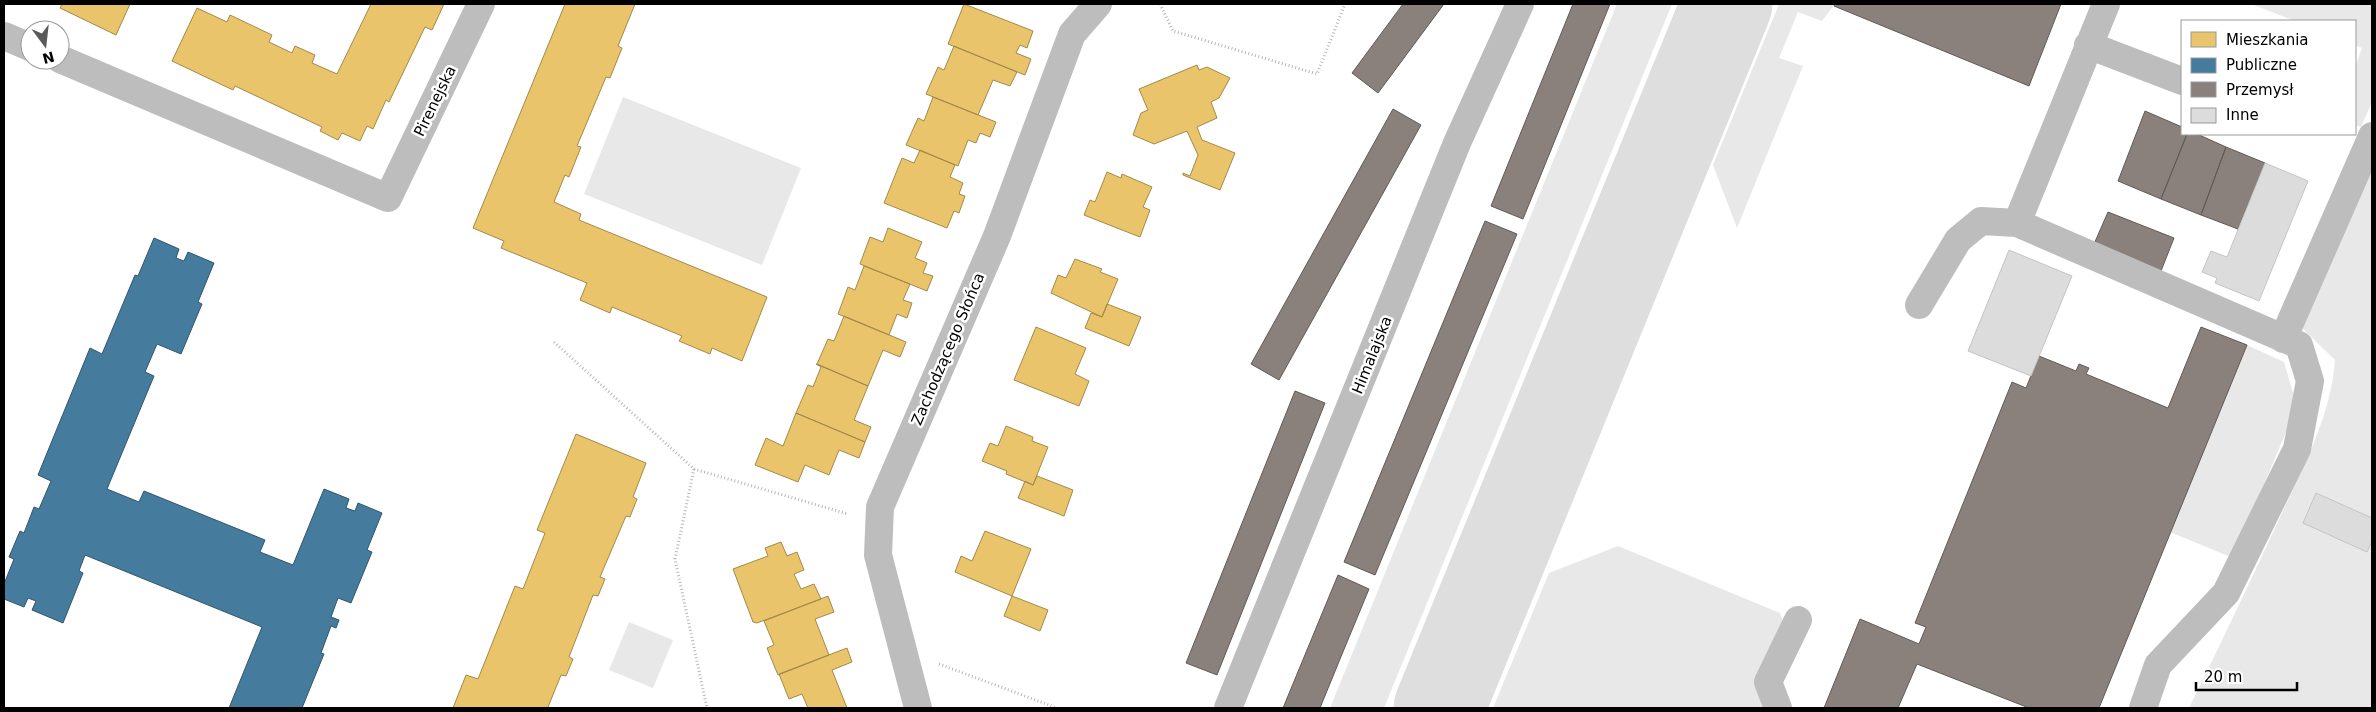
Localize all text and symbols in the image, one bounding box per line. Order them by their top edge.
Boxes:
north arrow [20,20,70,70]
legend [2181,20,2356,135]
text: Mieszkania [2226,31,2309,49]
text: N [41,48,56,67]
text: Publiczne [2226,56,2297,74]
street label: Pirenejska [410,63,460,139]
text: Przemysł [2226,81,2294,99]
text: Inne [2226,106,2259,124]
street label: Zachodzącego Słońca [908,270,988,428]
street label: Himalajska [1348,314,1396,396]
scale bar [2196,660,2297,692]
text: 20 m [2204,668,2242,686]

